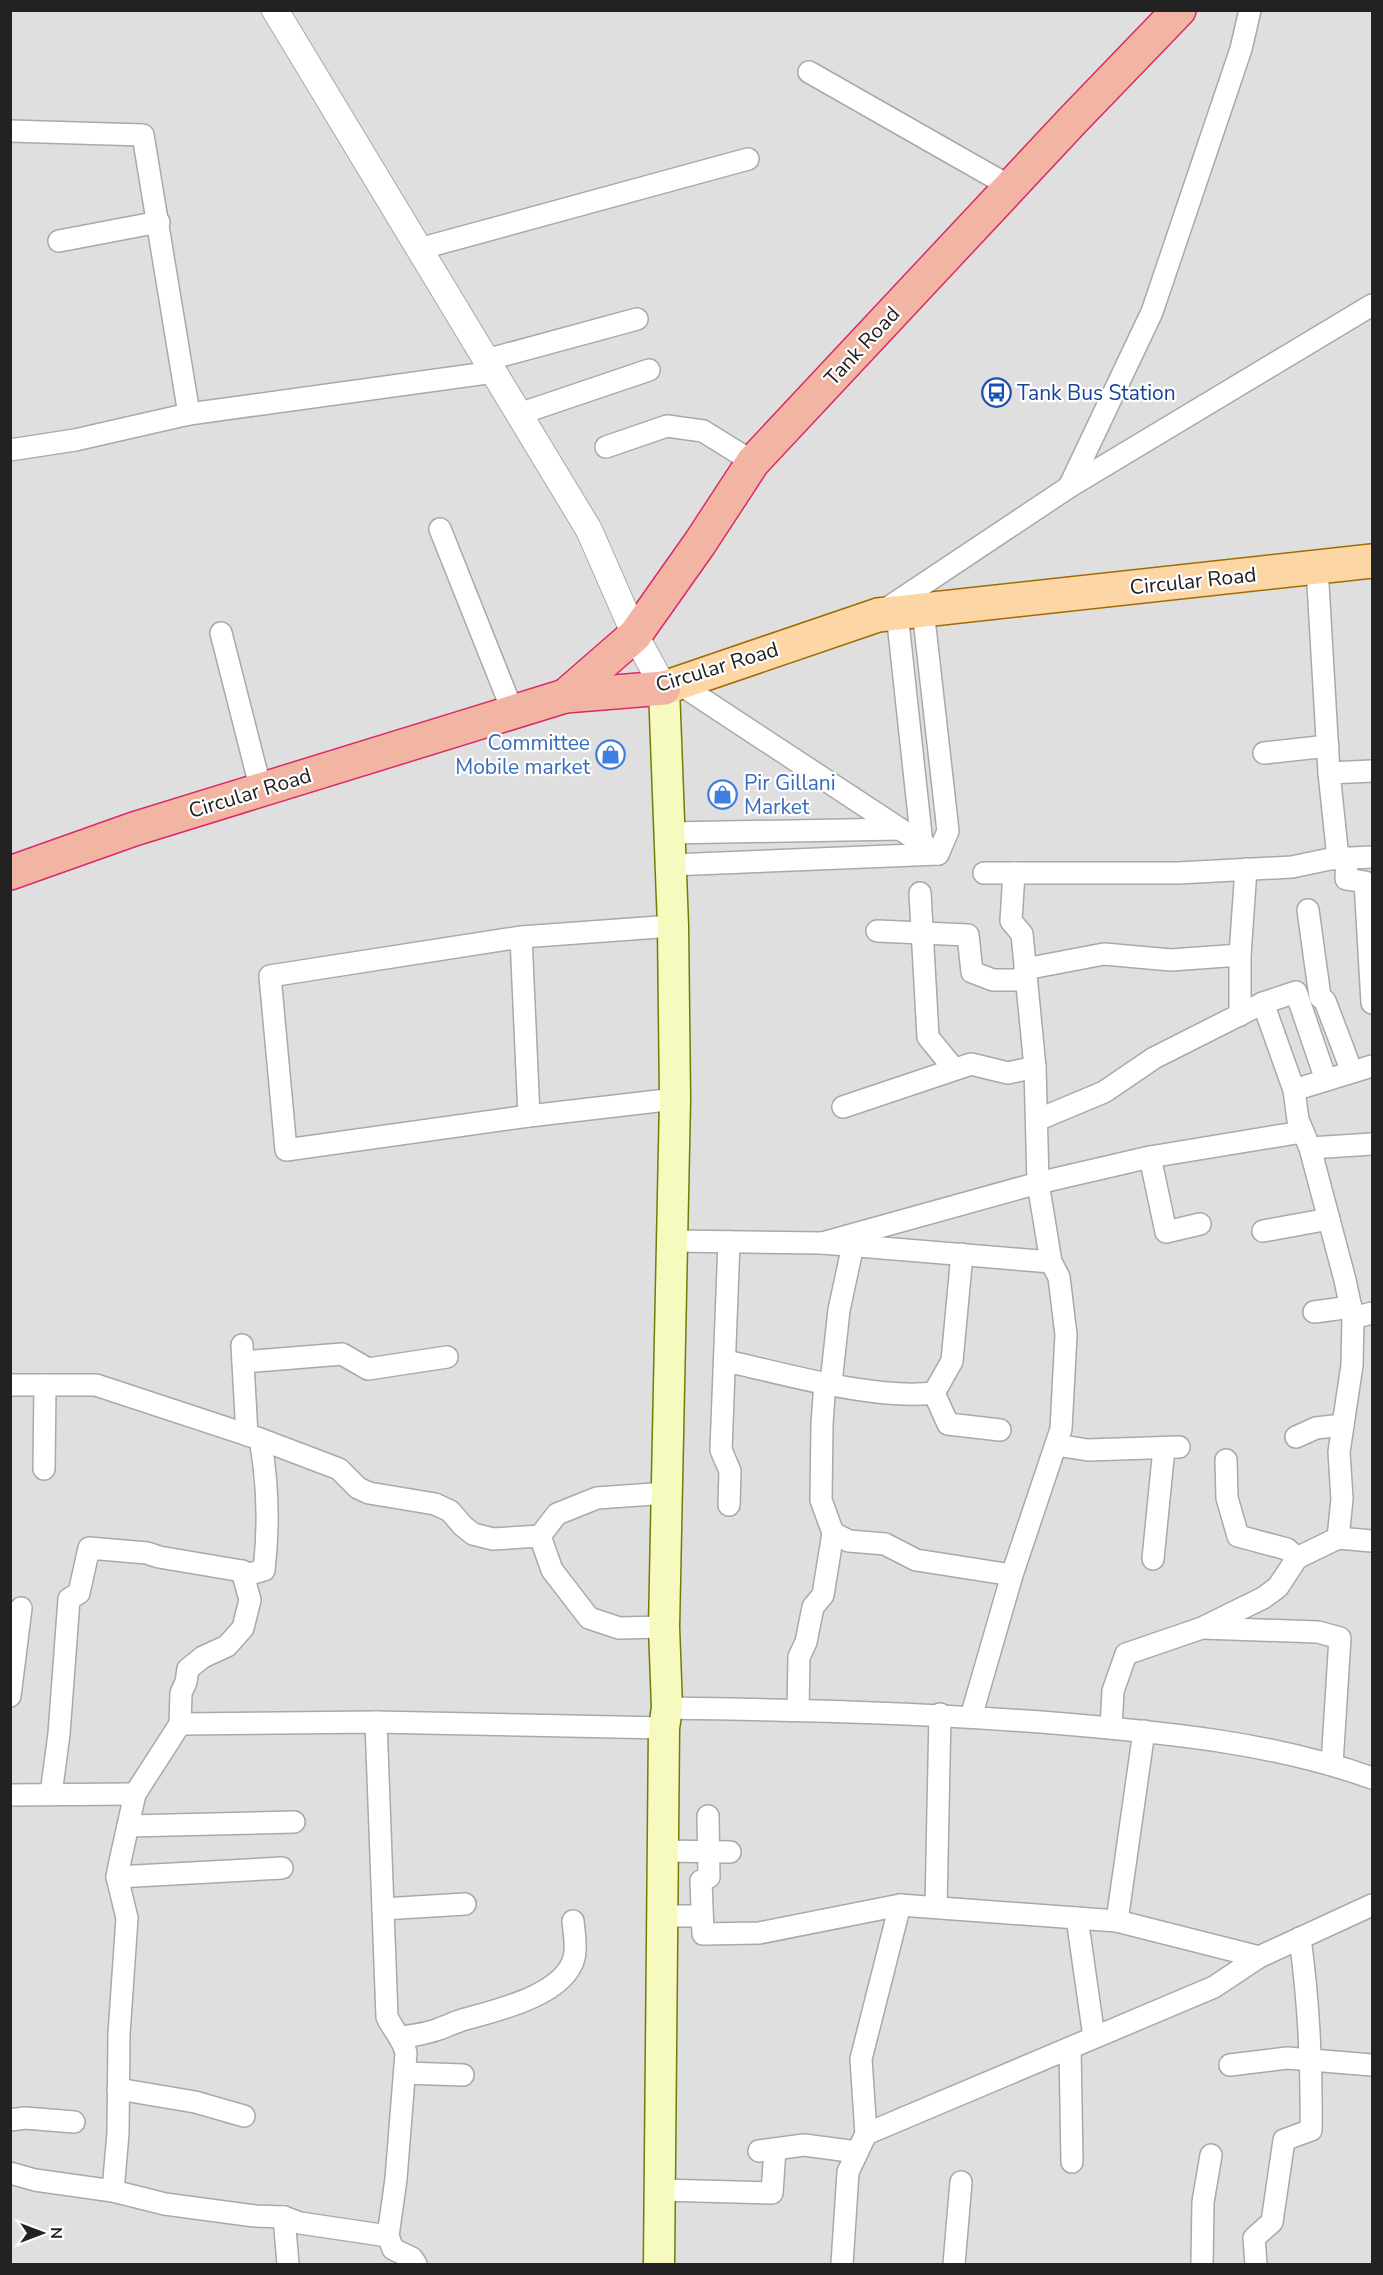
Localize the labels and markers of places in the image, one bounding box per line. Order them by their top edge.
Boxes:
bus stop icon: Tank Bus Station [980,377,1012,409]
place label: Tank Bus Station [1017,379,1176,407]
place label: Committee Mobile market [455,729,591,781]
shop icon: Committee Mobile market [595,739,627,771]
place label: Pir Gillani Market [744,769,836,821]
shop icon: Pir Gillani Market [707,779,739,811]

